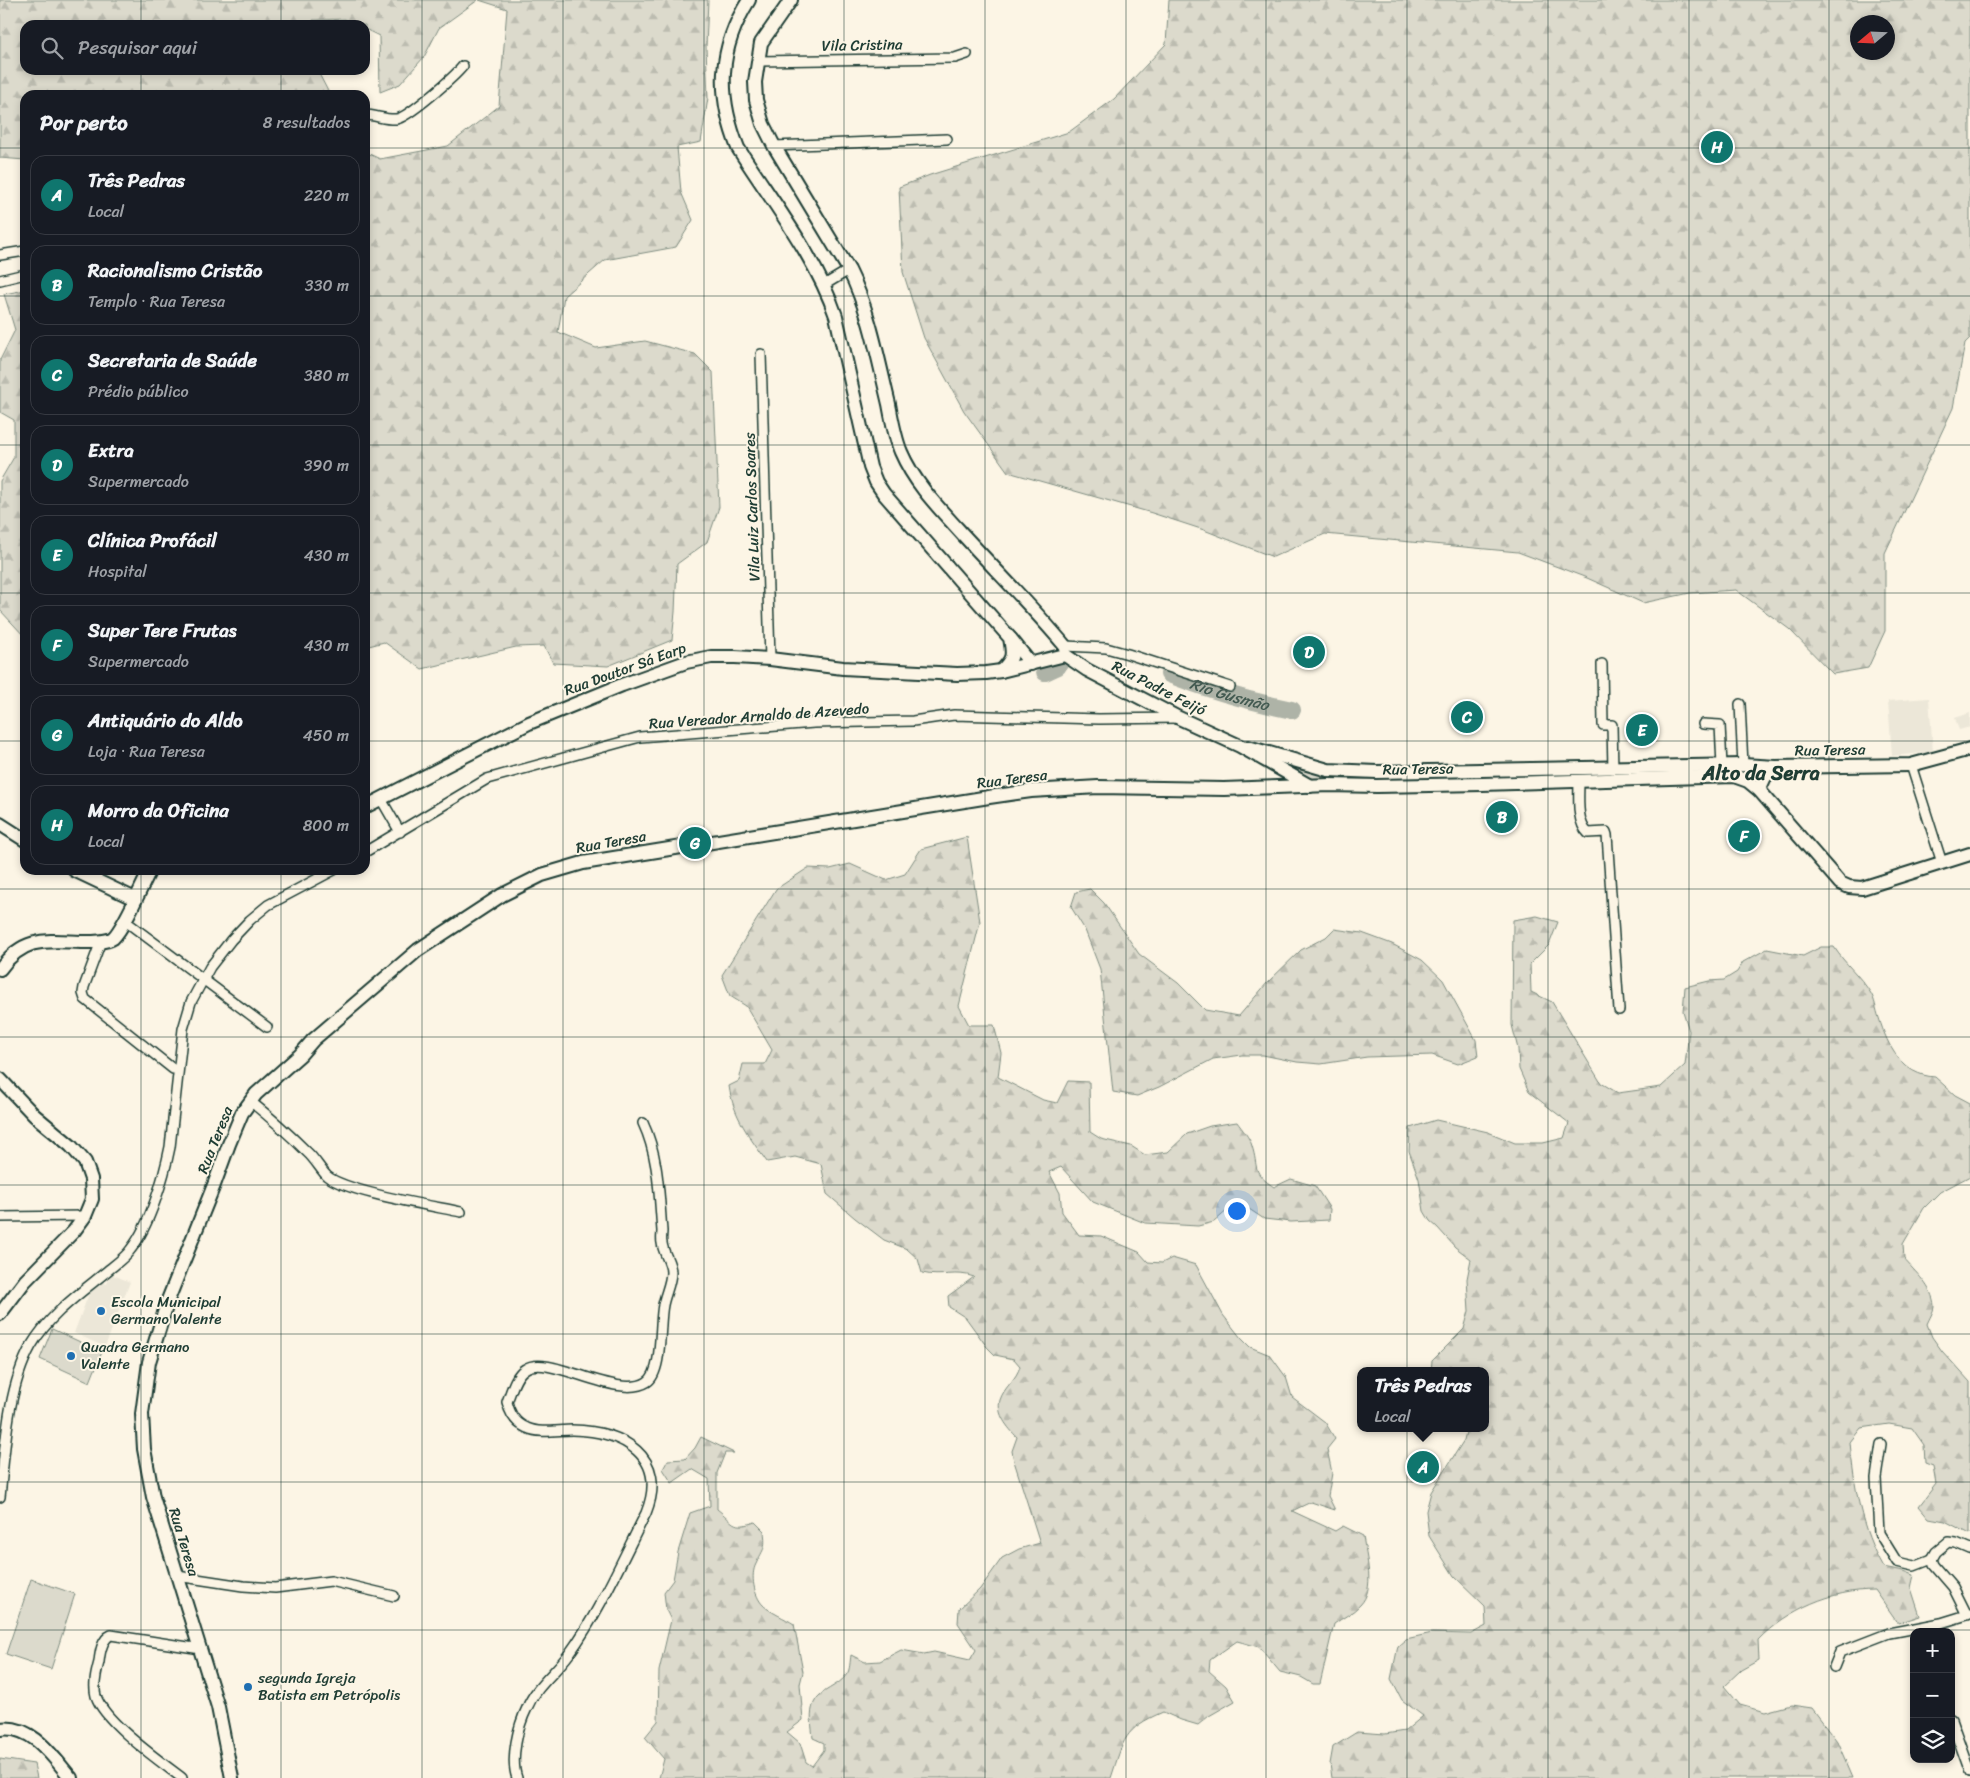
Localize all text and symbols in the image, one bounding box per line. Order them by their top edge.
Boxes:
north arrow [1850,15,1895,60]
search box [20,20,370,75]
text: Pesquisar aqui [78,31,197,64]
street label: Vila Cristina [821,31,903,59]
icon: search [38,34,66,62]
text: Por perto [40,104,128,142]
text: 8 resultados [263,108,350,137]
pin: H [1701,128,1733,166]
text: Três Pedras [88,164,185,197]
text: A [52,181,62,210]
text: 220 m [304,181,349,210]
text: Local [88,197,124,226]
text: Racionalismo Cristão [88,254,262,287]
text: B [52,271,62,300]
text: 330 m [305,271,349,300]
text: Templo · Rua Teresa [88,287,225,316]
text: Secretaria de Saúde [88,344,257,377]
text: C [52,361,62,390]
text: 380 m [304,361,349,390]
text: Prédio público [88,377,189,406]
street label: Vila Luiz Carlos Soares [736,432,768,582]
text: Extra [88,434,134,467]
text: D [52,451,62,480]
text: 390 m [304,451,349,480]
text: Supermercado [88,467,189,496]
text: Clínica Profácil [88,524,217,557]
text: E [53,541,61,570]
text: 430 m [304,541,349,570]
text: Hospital [88,557,147,586]
text: Super Tere Frutas [88,614,237,647]
text: F [53,631,61,660]
text: 430 m [304,631,349,660]
pin: D [1293,633,1325,671]
street label: Rua Doutor Sá Earp [560,635,690,703]
text: Supermercado [88,647,189,676]
street label: Rua Padre Feijó [1107,653,1211,723]
water label: Rio Gusmão [1186,669,1274,720]
street label: Rua Vereador Arnaldo de Azevedo [648,695,870,737]
pin: C [1451,698,1483,736]
text: Antiquário do Aldo [88,704,243,737]
pin: E [1626,711,1658,749]
text: G [52,721,62,750]
text: 450 m [303,721,349,750]
street label: Rua Teresa [1794,736,1866,764]
text: Loja · Rua Teresa [88,737,205,766]
street label: Rua Teresa [1382,755,1454,783]
district label: Alto da Serra [1701,756,1820,791]
street label: Rua Teresa [975,762,1049,796]
text: Morro da Oficina [88,794,229,827]
pin: B [1486,798,1518,836]
text: H [51,811,63,840]
text: 800 m [303,811,349,840]
pin: F [1728,817,1760,855]
street label: Rua Teresa [574,823,649,861]
pin: G [679,824,711,862]
text: Local [88,827,124,856]
street label: Rua Teresa [190,1102,240,1178]
your location [1224,1198,1250,1224]
place label: Escola Municipal Germano Valente [111,1289,222,1332]
marker: Escola Municipal Germano Valente [95,1305,107,1317]
place label: Quadra Germano Valente [81,1334,190,1377]
marker: Quadra Germano Valente [65,1350,77,1362]
popup [1357,1367,1489,1432]
text: Três Pedras [1374,1369,1472,1402]
text: Local [1374,1402,1411,1431]
pin: A [1407,1448,1439,1486]
street label: Rua Teresa [161,1504,207,1580]
map controls [1910,1628,1955,1763]
button: + [1910,1628,1955,1673]
place label: segunda Igreja Batista em Petrópolis [257,1665,401,1708]
button: − [1910,1673,1955,1718]
marker: segunda Igreja Batista em Petrópolis [242,1681,254,1693]
button: layers [1910,1718,1955,1763]

